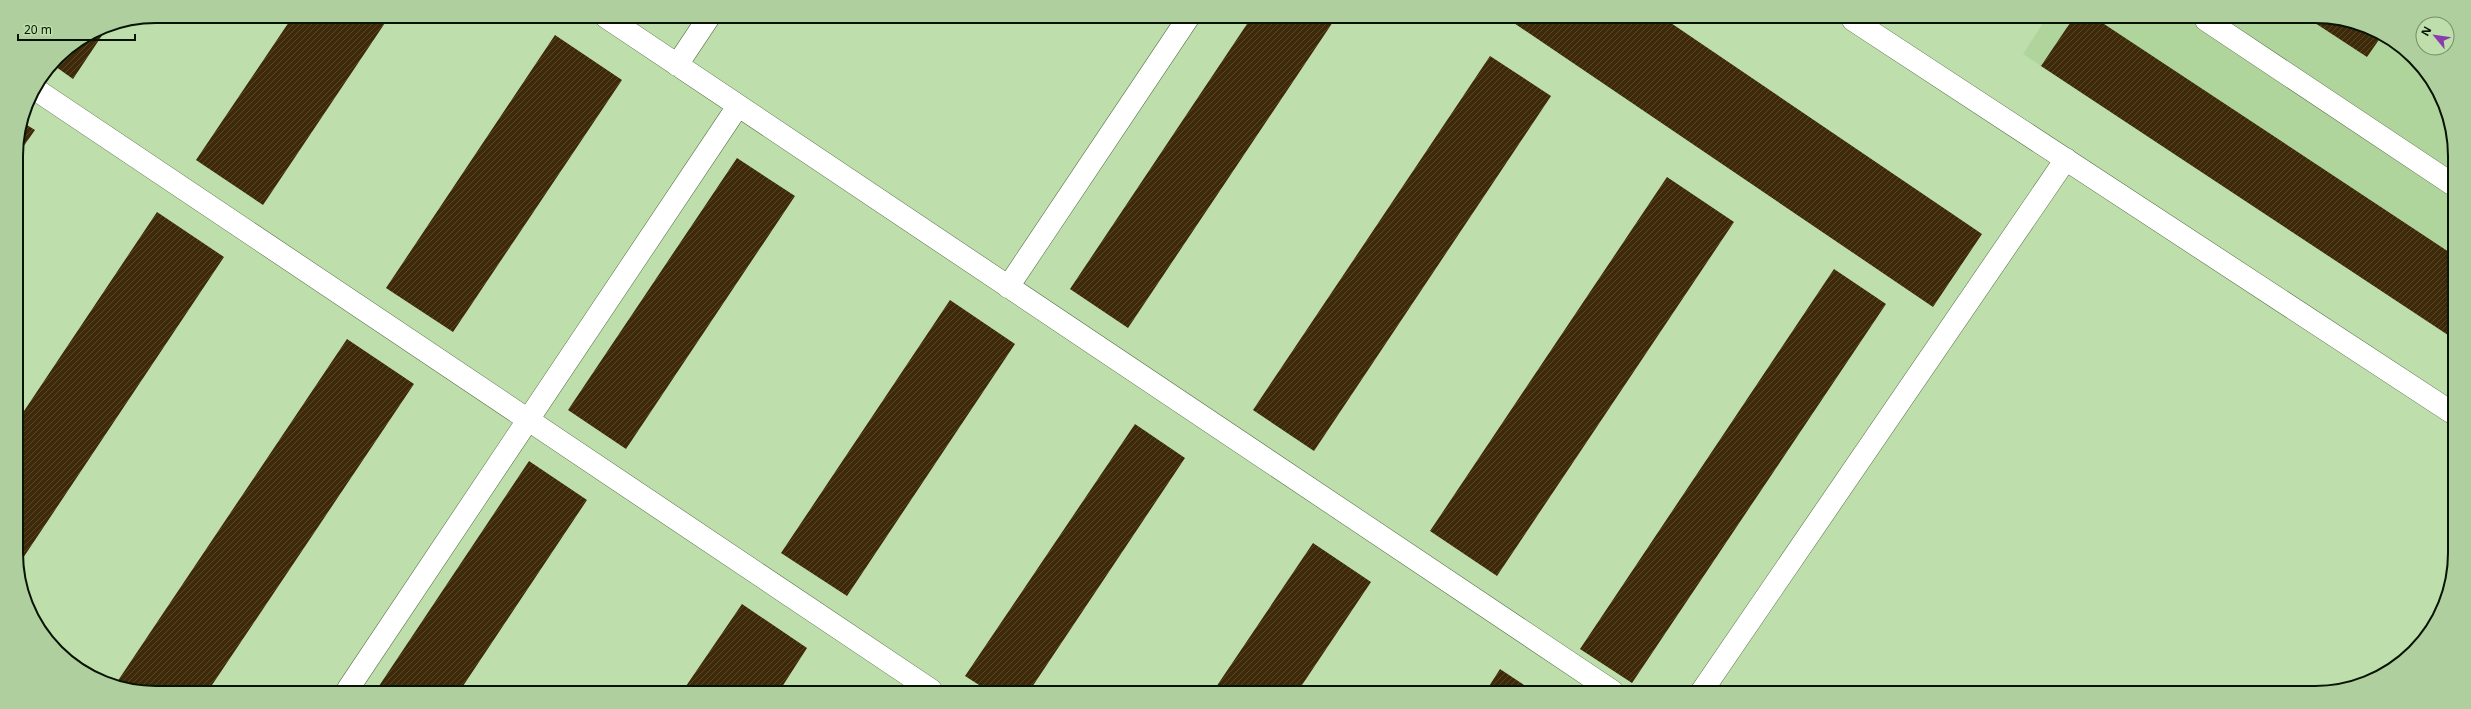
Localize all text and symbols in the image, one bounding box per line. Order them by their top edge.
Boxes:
scale bar [18,16,135,42]
north arrow [2415,16,2455,56]
text: 20 m [24,21,52,38]
text: N [2417,23,2435,38]

